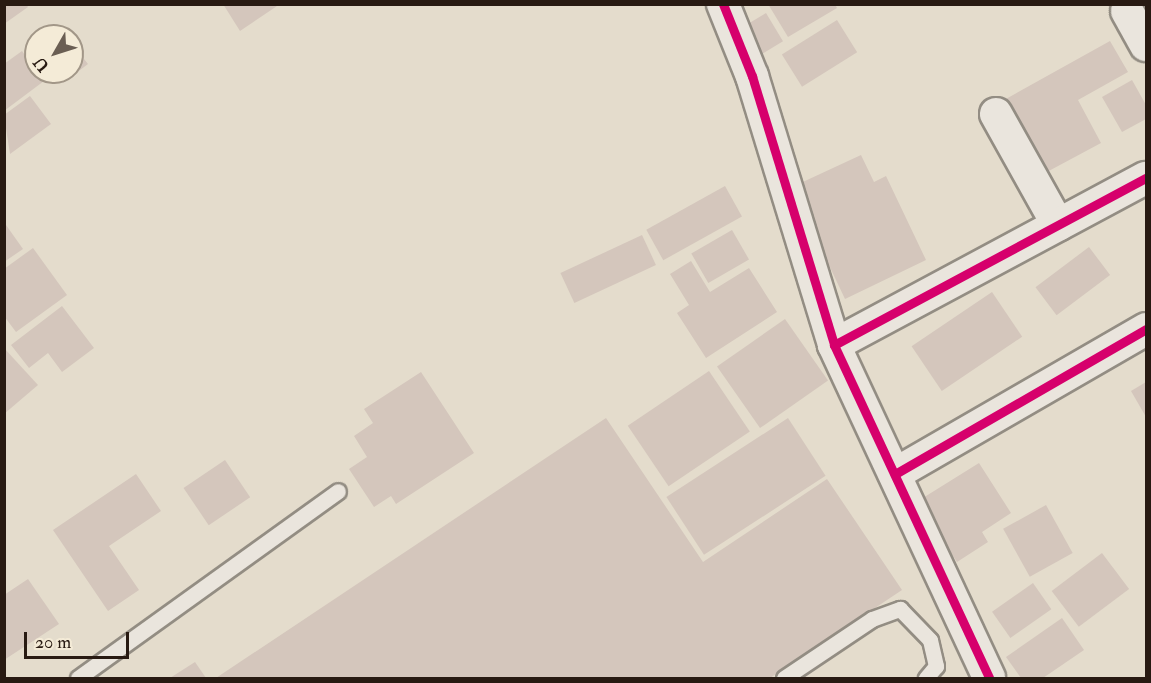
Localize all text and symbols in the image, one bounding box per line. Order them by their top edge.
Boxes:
north arrow [24,24,84,84]
text: U [30,53,54,76]
scale bar [27,620,132,658]
text: 20 m [35,631,71,654]

